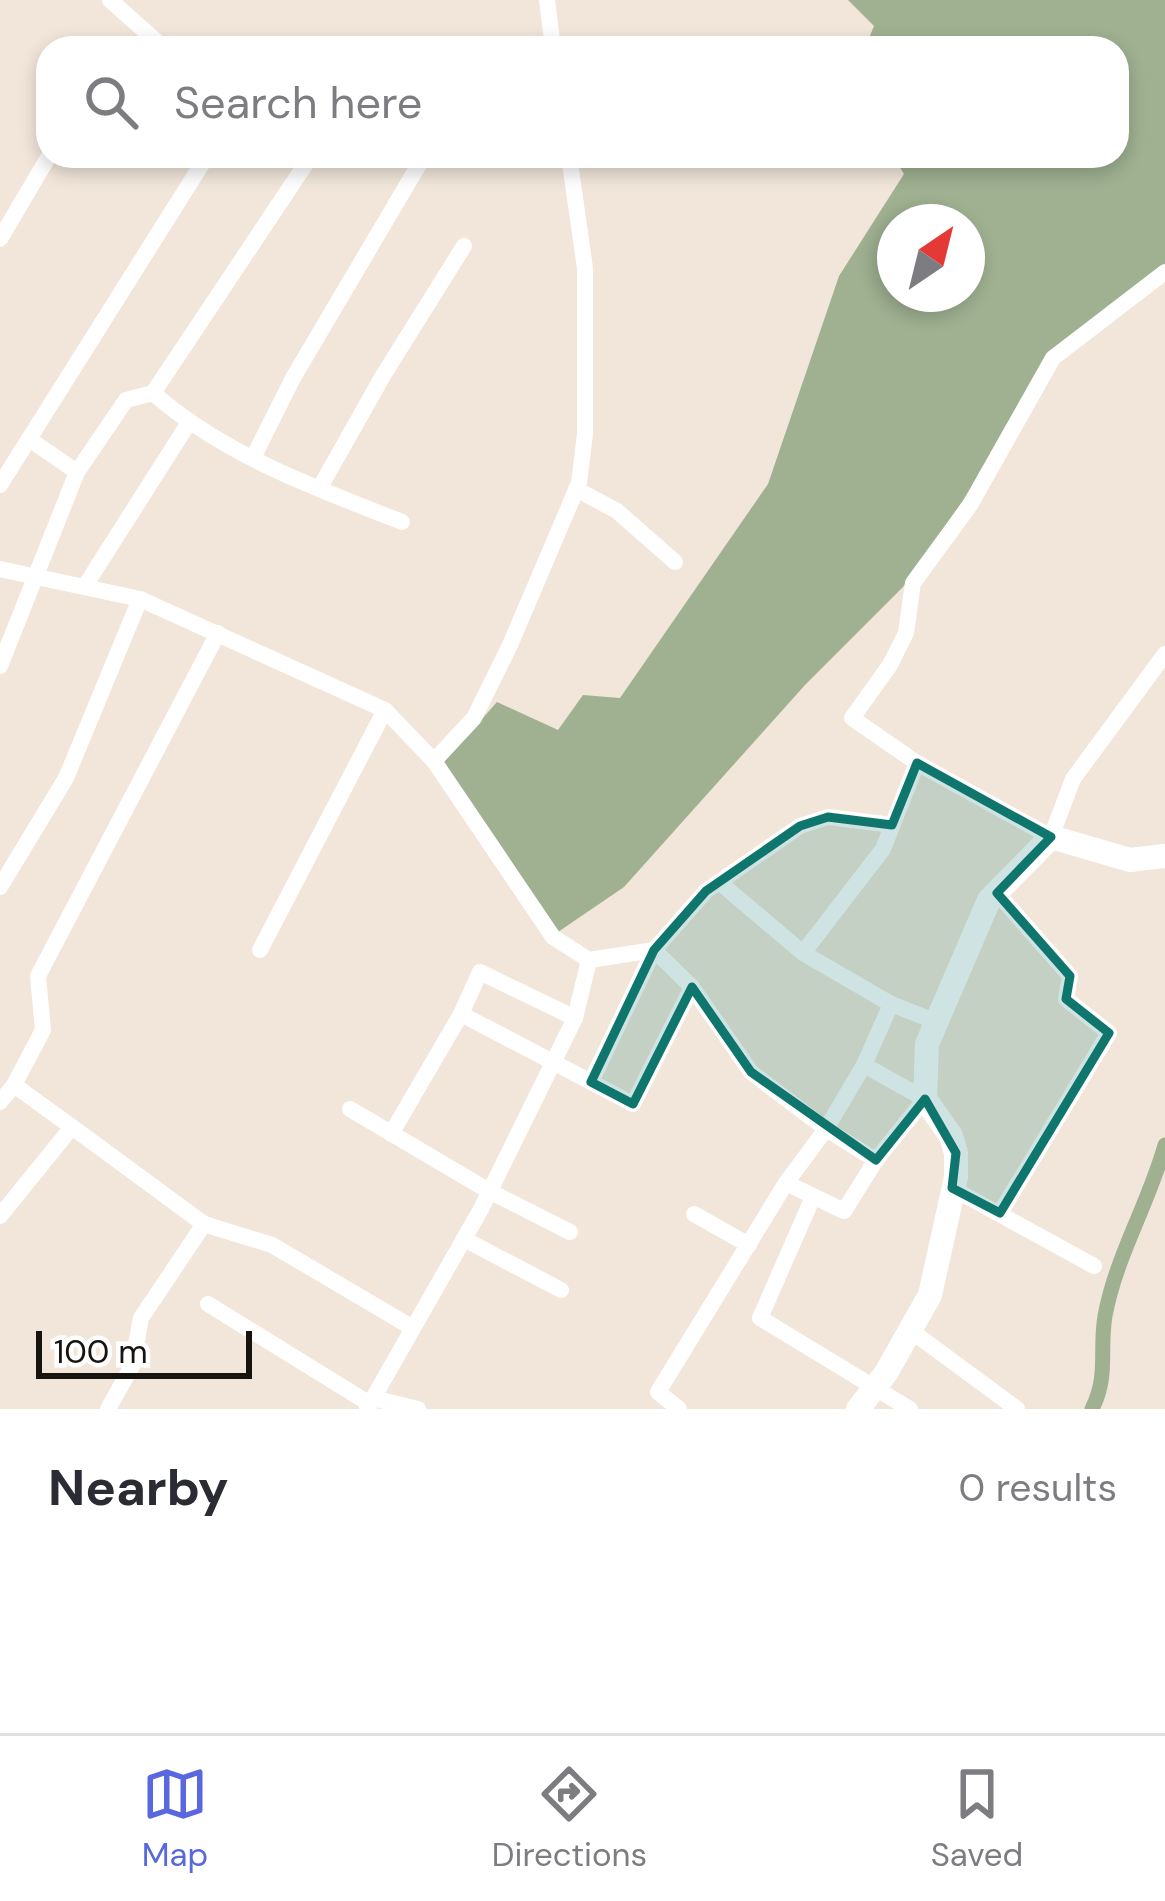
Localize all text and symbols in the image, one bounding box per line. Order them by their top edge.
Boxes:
search box [36,36,1129,168]
icon: search [78,69,144,135]
text: Search here [174,73,422,132]
north arrow [877,204,985,312]
scale bar [36,1325,252,1378]
text: 100 m [54,1330,148,1373]
text: Nearby [48,1454,229,1521]
text: 0 results [959,1462,1117,1513]
tab: Map [142,1761,208,1876]
tab: Directions [492,1761,647,1876]
tab: Saved [931,1761,1023,1876]

